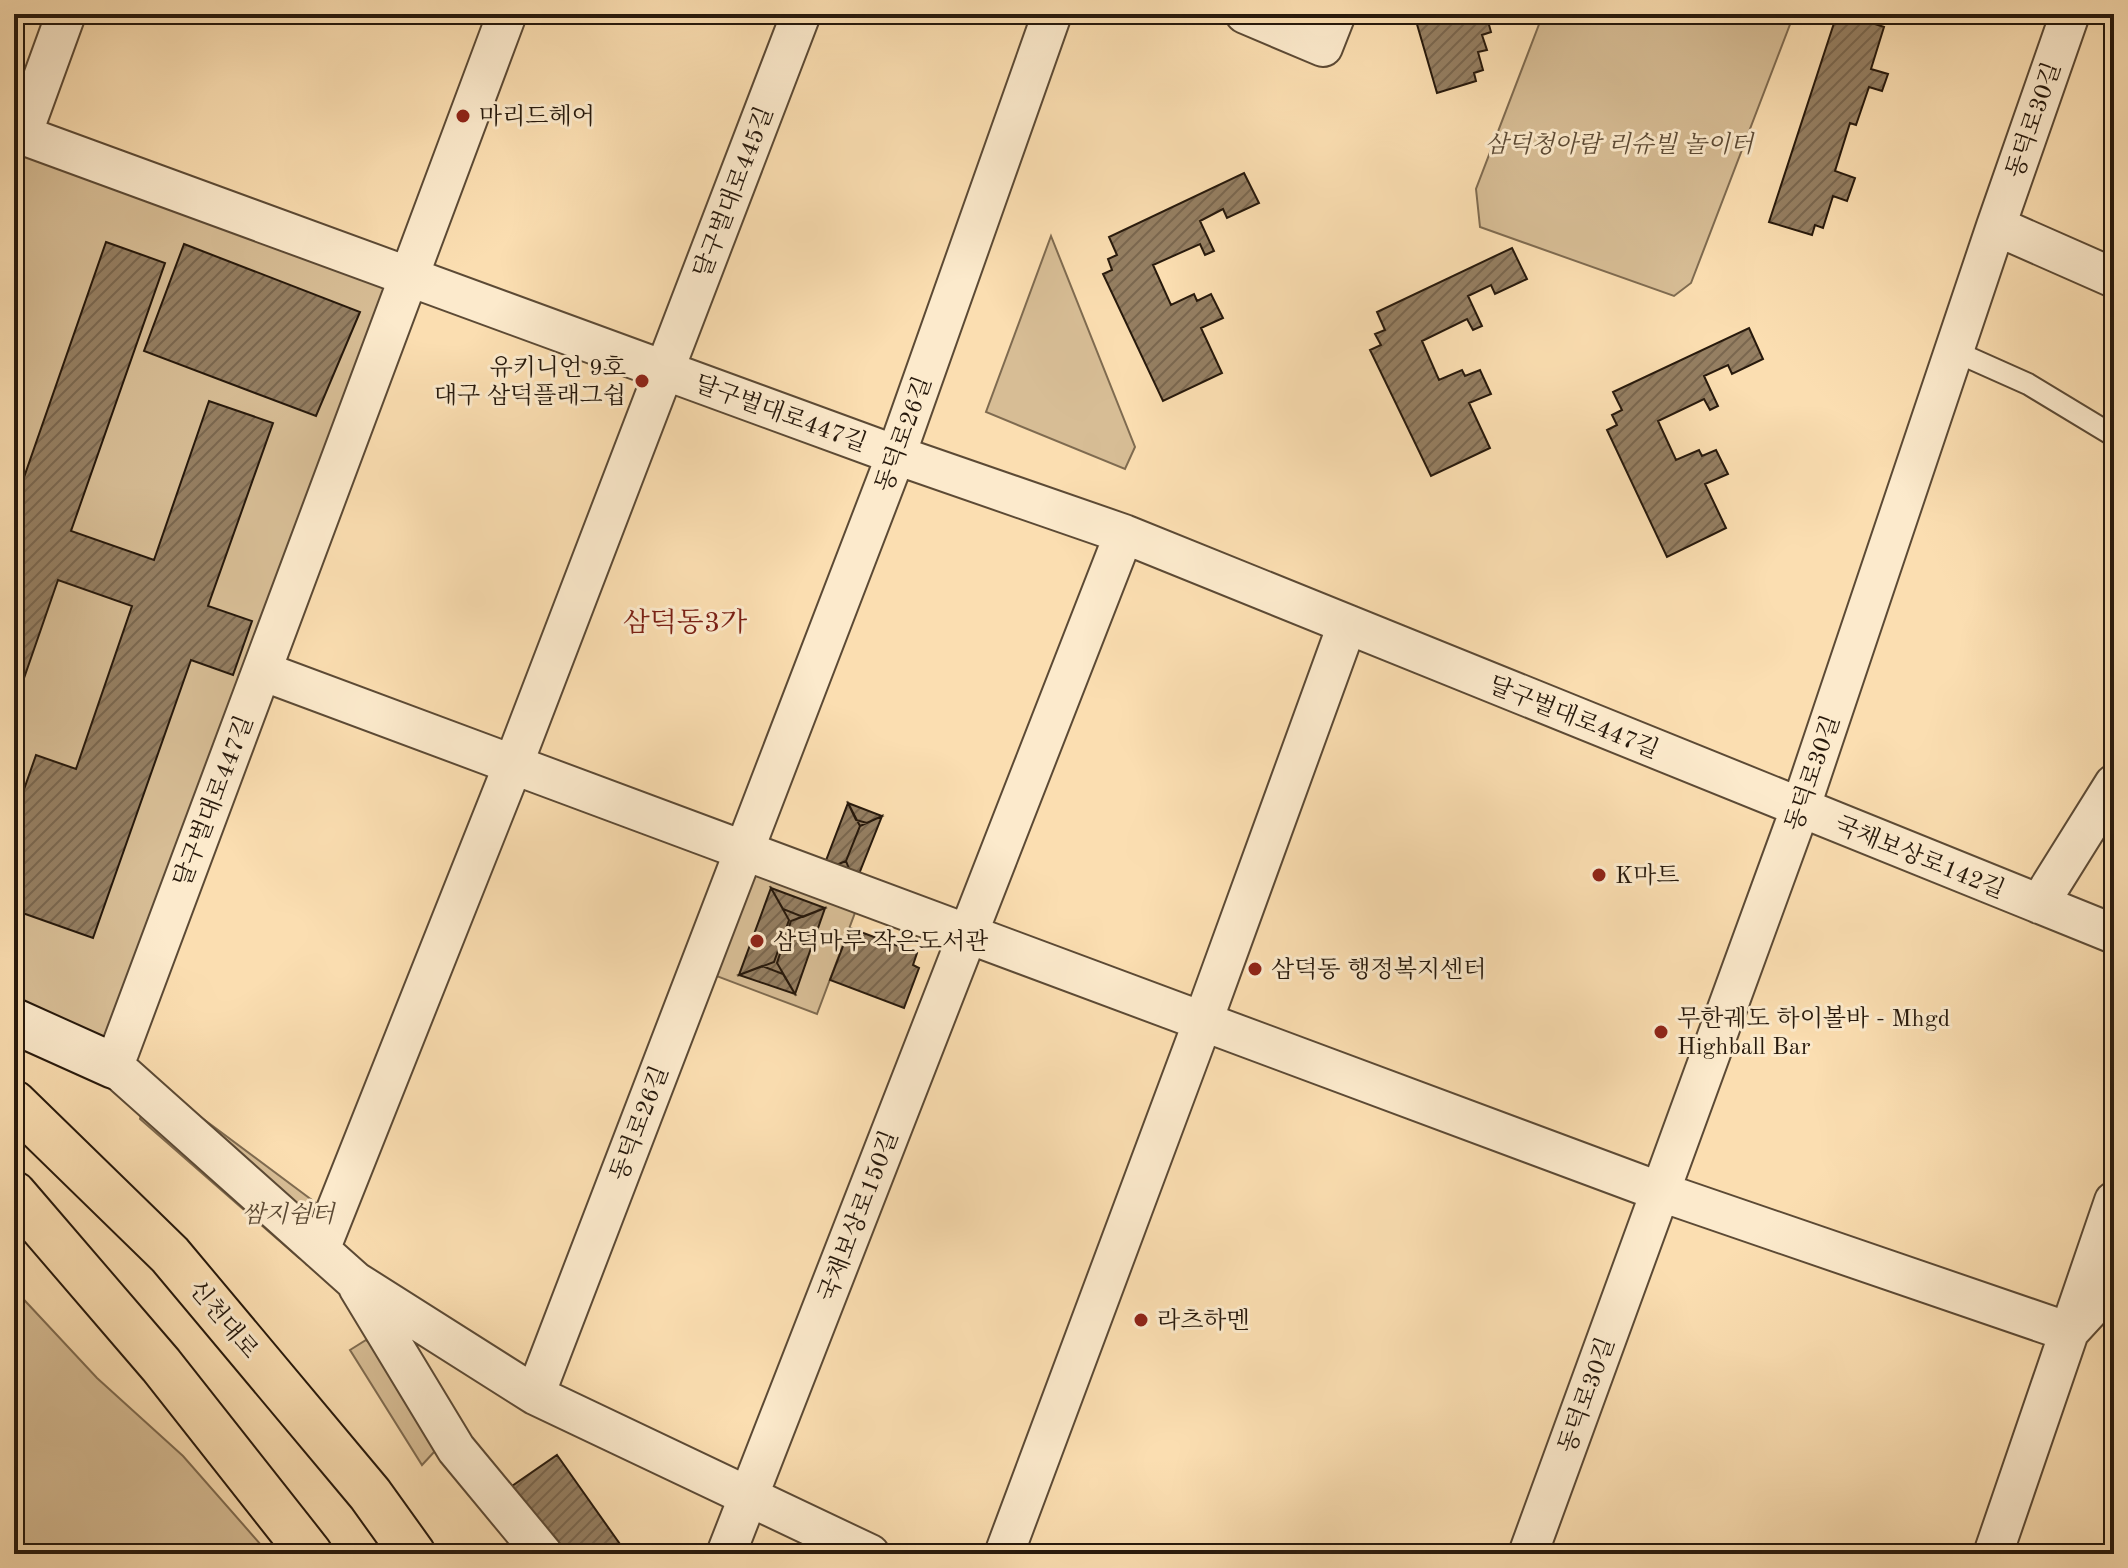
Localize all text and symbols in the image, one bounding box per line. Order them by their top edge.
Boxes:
street label: 동덕로30길 [2002,59,2066,182]
street label: 달구벌대로445길 [689,103,778,281]
place label: 마리드헤어 [479,104,595,130]
marker: 마리드헤어 [454,107,472,125]
park label: 삼덕청아람 리슈빌 놀이터 [1485,131,1755,158]
place label: 유키니언 9호 대구 삼덕플래그쉽 [434,355,626,409]
street label: 달구벌대로447길 [691,371,870,457]
marker: 유키니언 9호 대구 삼덕플래그쉽 [633,372,651,390]
street label: 동덕로26길 [871,373,937,495]
district label: 삼덕동3가 [623,608,747,638]
street label: 달구벌대로447길 [1485,672,1662,764]
street label: 달구벌대로447길 [169,712,258,890]
street label: 동덕로30길 [1781,712,1845,835]
street label: 국채보상로142길 [1831,812,2008,904]
place label: K마트 [1615,863,1680,889]
marker: K마트 [1590,866,1608,884]
place label: 삼덕마루 작은도서관 [773,929,988,955]
marker: 삼덕마루 작은도서관 [748,932,766,950]
place label: 삼덕동 행정복지센터 [1271,955,1486,983]
marker: 삼덕동 행정복지센터 [1246,960,1264,978]
place label: 무한궤도 하이볼바 - Mhgd Highball Bar [1677,1005,1950,1060]
marker: 무한궤도 하이볼바 - Mhgd Highball Bar [1652,1023,1670,1041]
street label: 동덕로26길 [606,1062,674,1184]
street label: 국채보상로150길 [814,1127,903,1305]
park label: 쌈지쉼터 [242,1201,336,1228]
street label: 신천대로 [183,1276,263,1364]
place label: 라츠하멘 [1157,1308,1250,1334]
marker: 라츠하멘 [1132,1311,1150,1329]
street label: 동덕로30길 [1554,1334,1620,1456]

